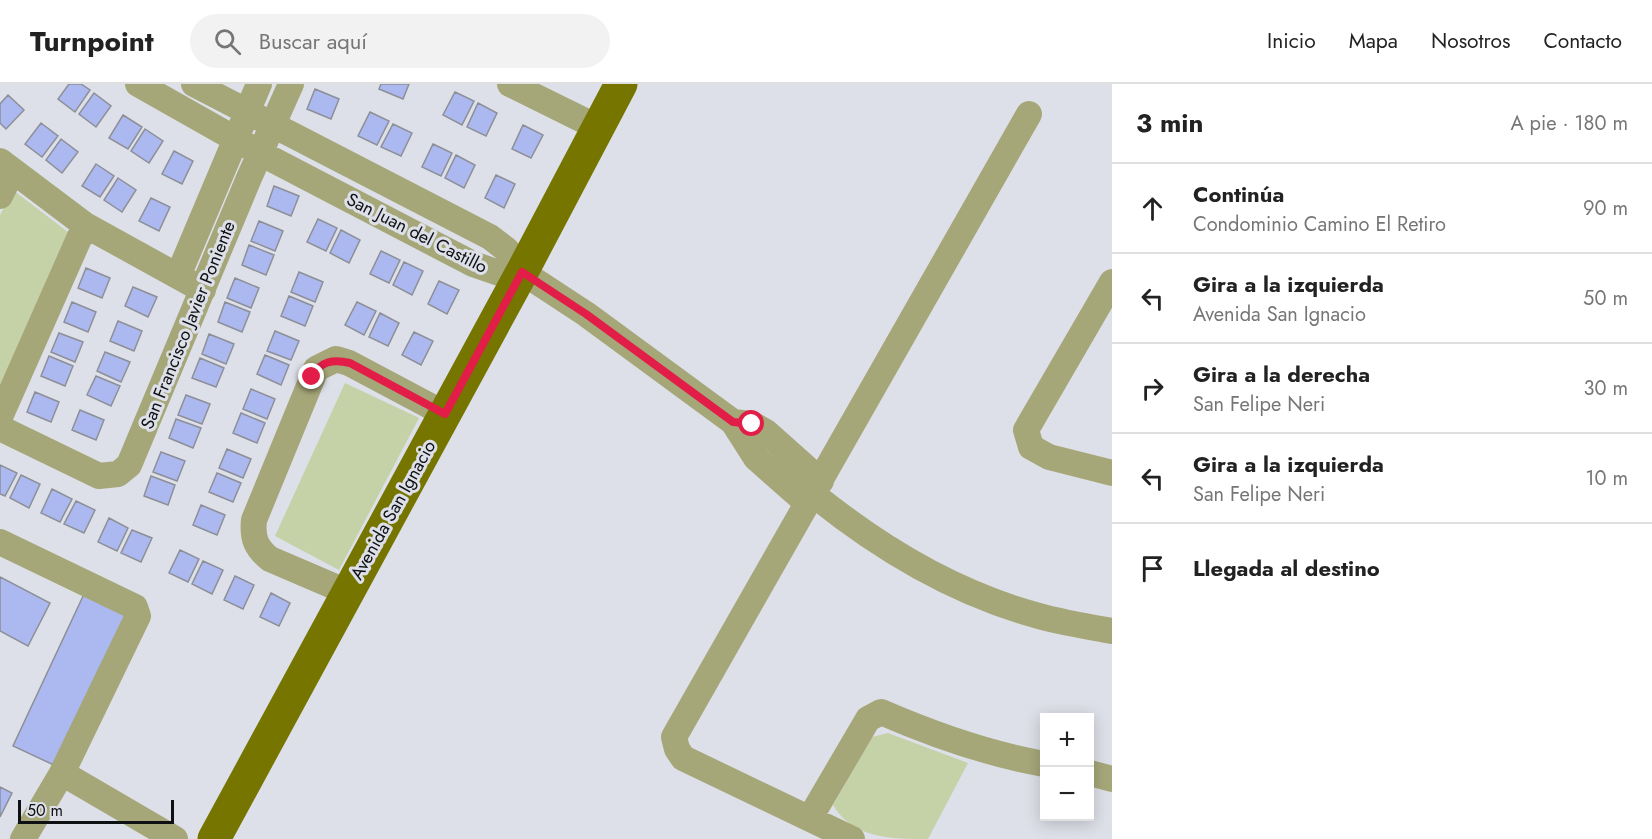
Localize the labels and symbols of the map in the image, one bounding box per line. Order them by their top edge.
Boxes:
street label: San Juan del Castillo [342,186,492,280]
street label: San Francisco Javier Poniente [134,217,242,433]
route end [298,363,324,389]
route start [738,410,764,436]
street label: Avenida San Ignacio [344,435,442,584]
scale bar [18,797,174,824]

